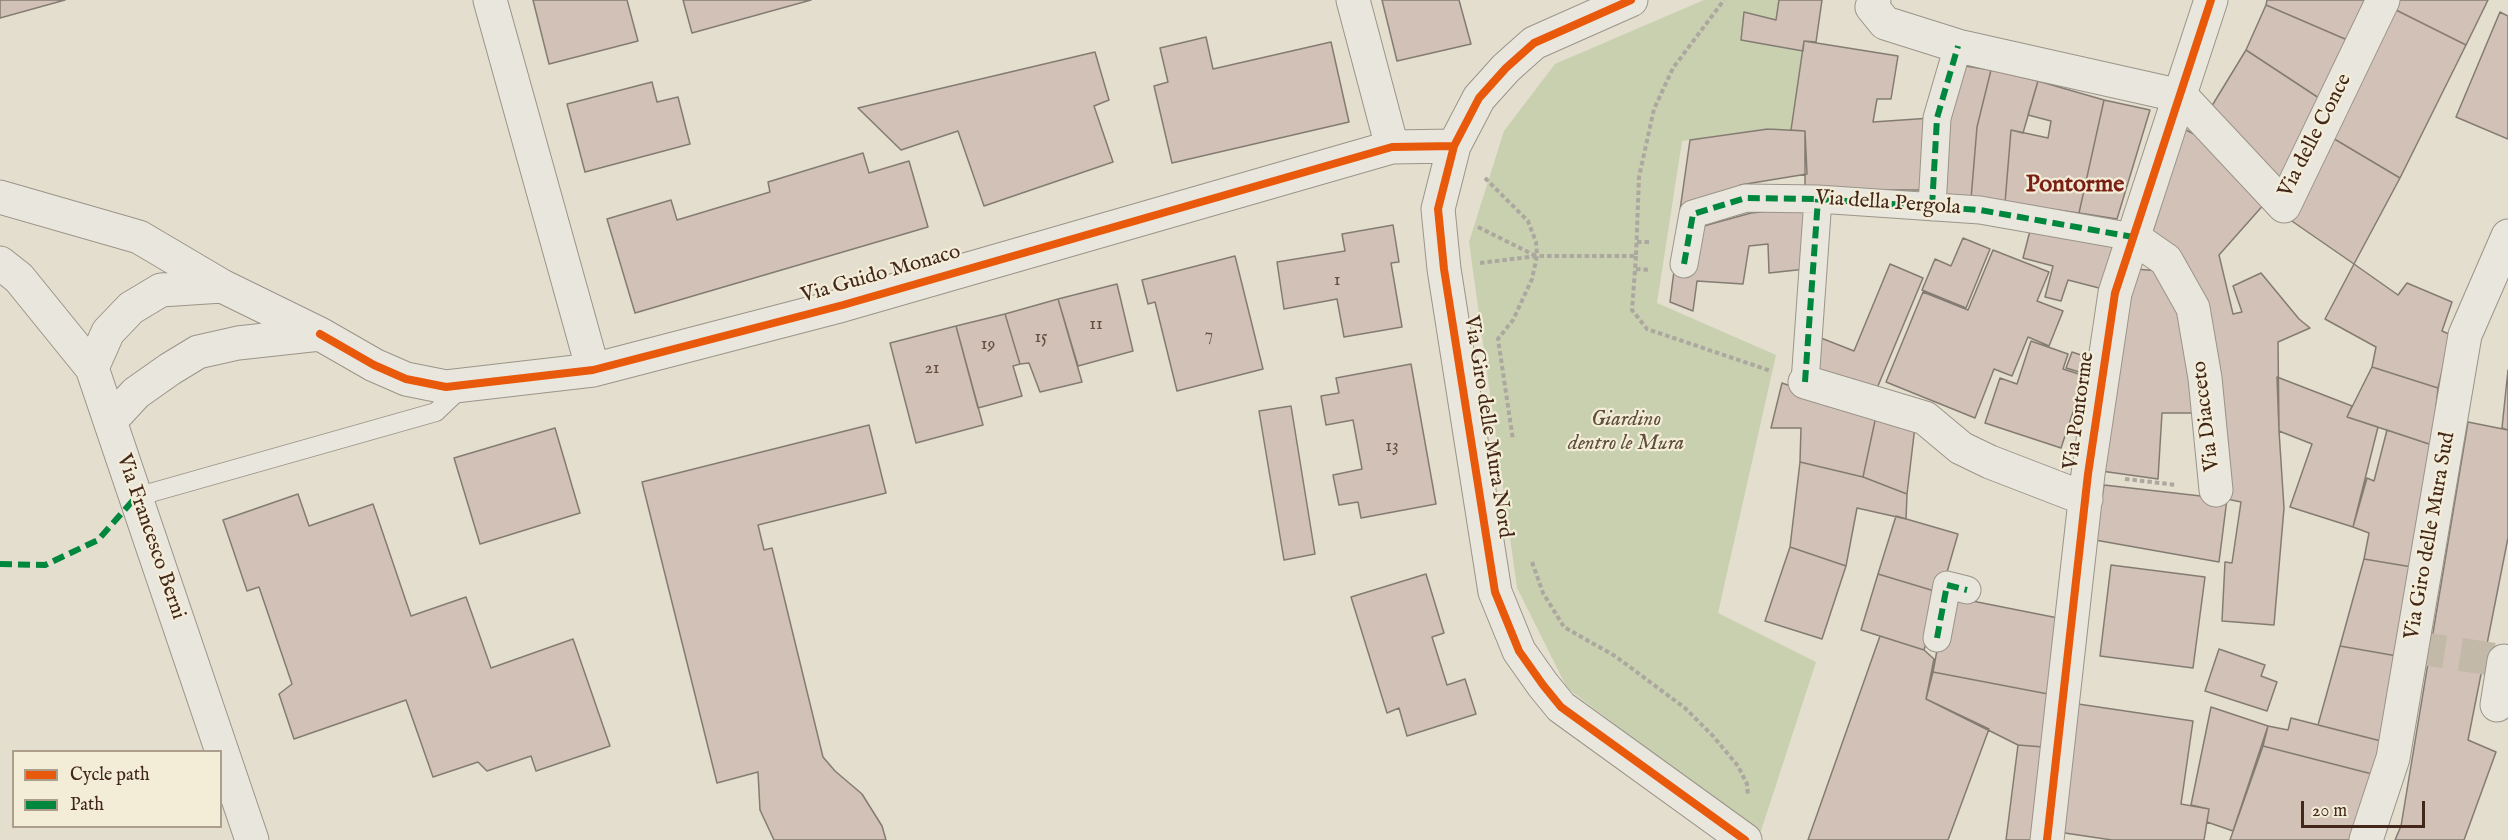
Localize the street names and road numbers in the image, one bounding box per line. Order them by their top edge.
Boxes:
street label: Via delle Conce [2274,70,2358,202]
street label: Via della Pergola [1814,186,1962,222]
street label: Via Guido Monaco [798,240,964,310]
street label: Via Giro delle Mura Nord [1457,314,1517,540]
street label: Via Pontorme [2059,350,2101,472]
street label: Via Diacceto [2188,360,2226,472]
street label: Via Giro delle Mura Sud [2400,430,2462,642]
street label: Via Francesco Berni [110,451,190,623]

